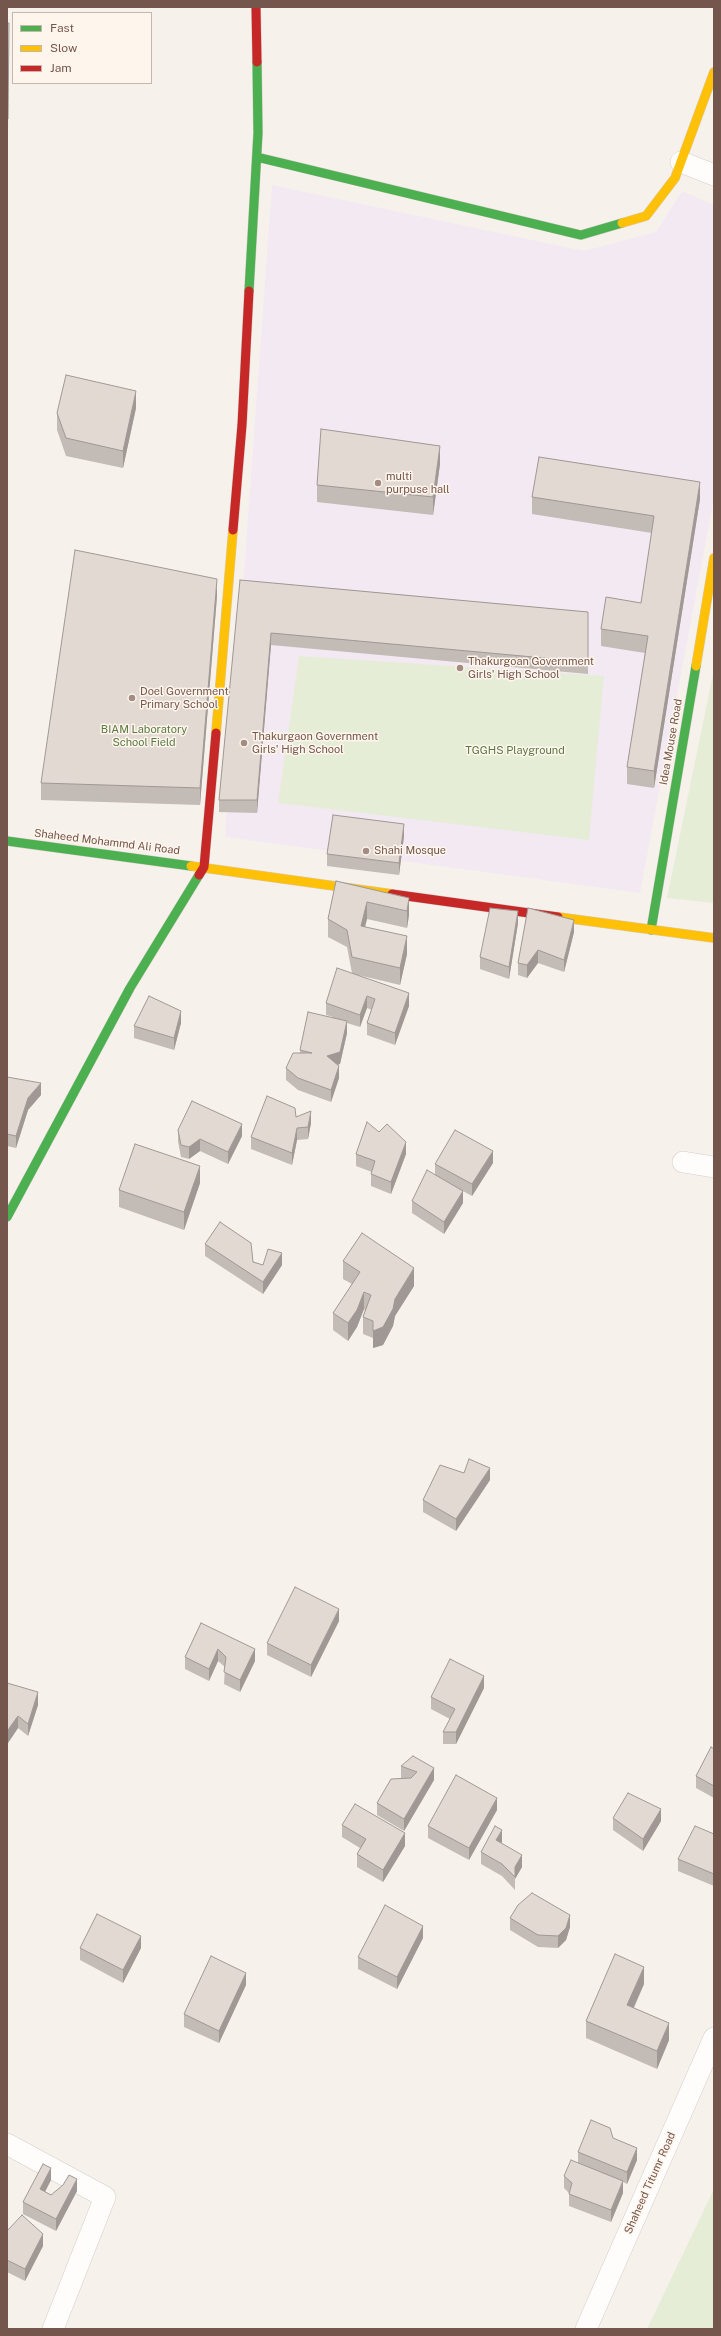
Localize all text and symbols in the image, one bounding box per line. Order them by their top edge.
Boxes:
legend [12,12,152,84]
text: Fast [50,21,74,35]
text: Slow [50,41,77,55]
text: Jam [50,61,72,75]
place label: multi purpuse hall [386,470,450,496]
marker: multi purpuse hall [373,478,383,488]
place label: Thakurgoan Government Girls' High School [468,655,594,681]
marker: Thakurgoan Government Girls' High School [455,663,465,673]
place label: Doel Government Primary School [140,685,229,711]
marker: Doel Government Primary School [127,693,137,703]
street label: Idea Mouse Road [657,698,685,786]
park label: BIAM Laboratory School Field [101,723,187,749]
place label: Thakurgaon Government Girls' High School [252,730,378,756]
marker: Thakurgaon Government Girls' High School [239,738,249,748]
park label: TGGHS Playground [465,744,565,758]
street label: Shaheed Mohammd Ali Road [33,826,181,858]
place label: Shahi Mosque [374,844,446,858]
marker: Shahi Mosque [361,846,371,856]
street label: Shaheed Titumr Road [622,2130,678,2236]

